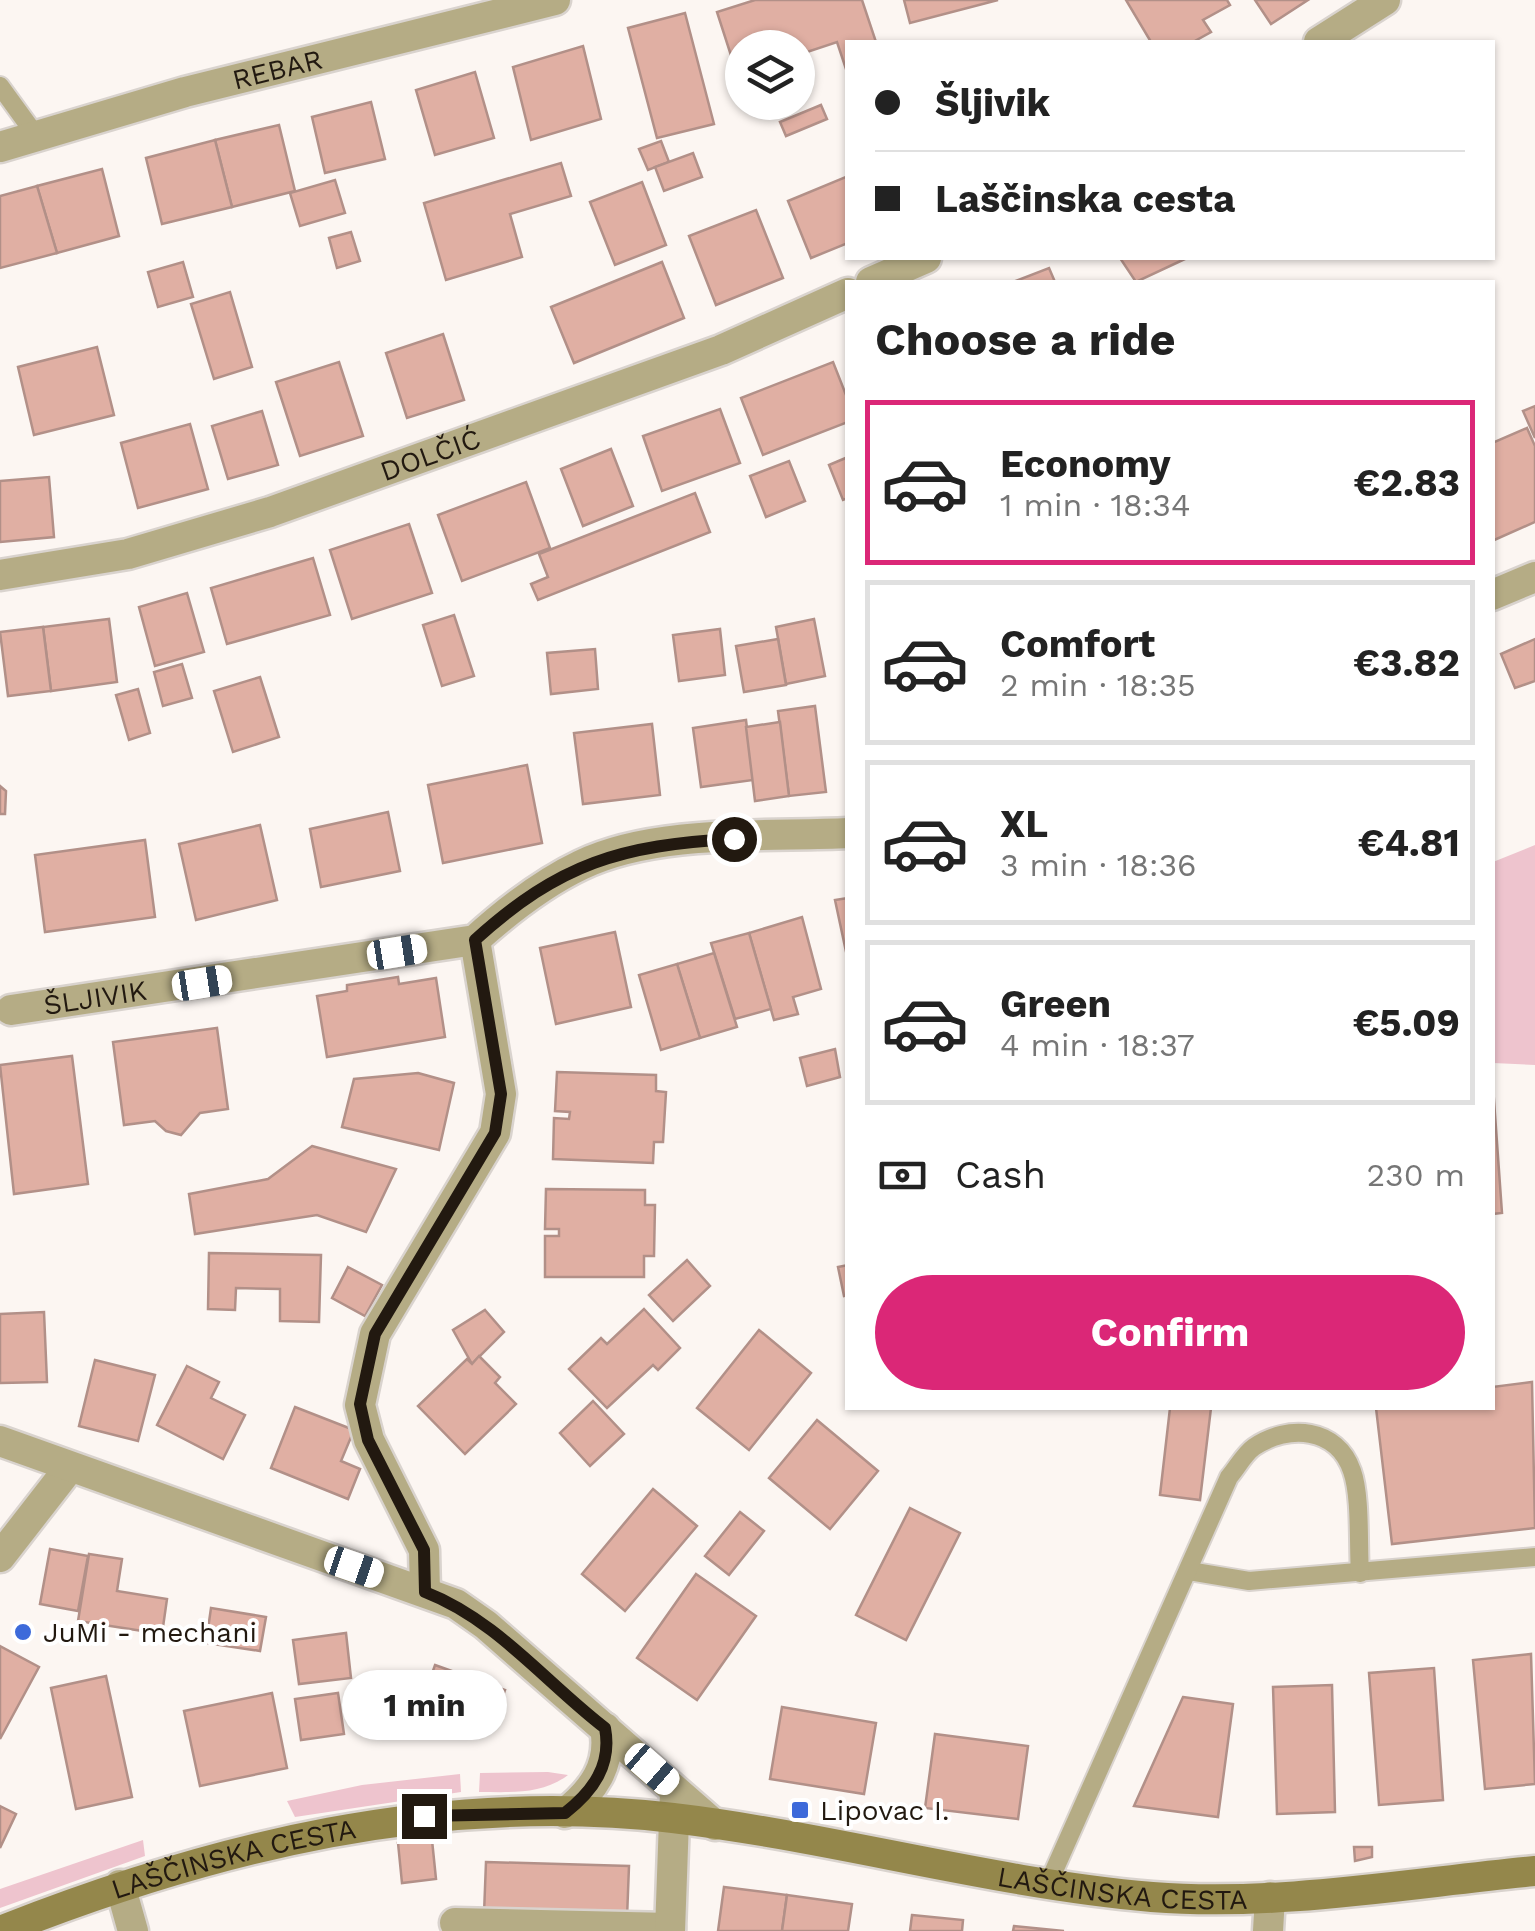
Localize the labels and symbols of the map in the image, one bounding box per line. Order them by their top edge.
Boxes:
street label: REBAR [229,42,326,96]
street label: DOLČIĆ [376,421,485,488]
route start [712,817,757,862]
car [365,932,429,972]
car [170,963,234,1003]
street label: ŠLJIVIK [41,973,149,1021]
car [321,1543,387,1591]
place label: JuMi - mechani [43,1616,257,1649]
marker: JuMi - mechani [12,1621,34,1643]
callout: 1 min [342,1671,506,1741]
car [620,1738,684,1800]
route end [402,1794,447,1839]
place label: Lipovac I. [820,1794,950,1827]
marker: Lipovac I. [789,1799,811,1821]
street label: LAŠČINSKA CESTA [107,1812,358,1906]
street label: LAŠČINSKA CESTA [995,1859,1248,1916]

